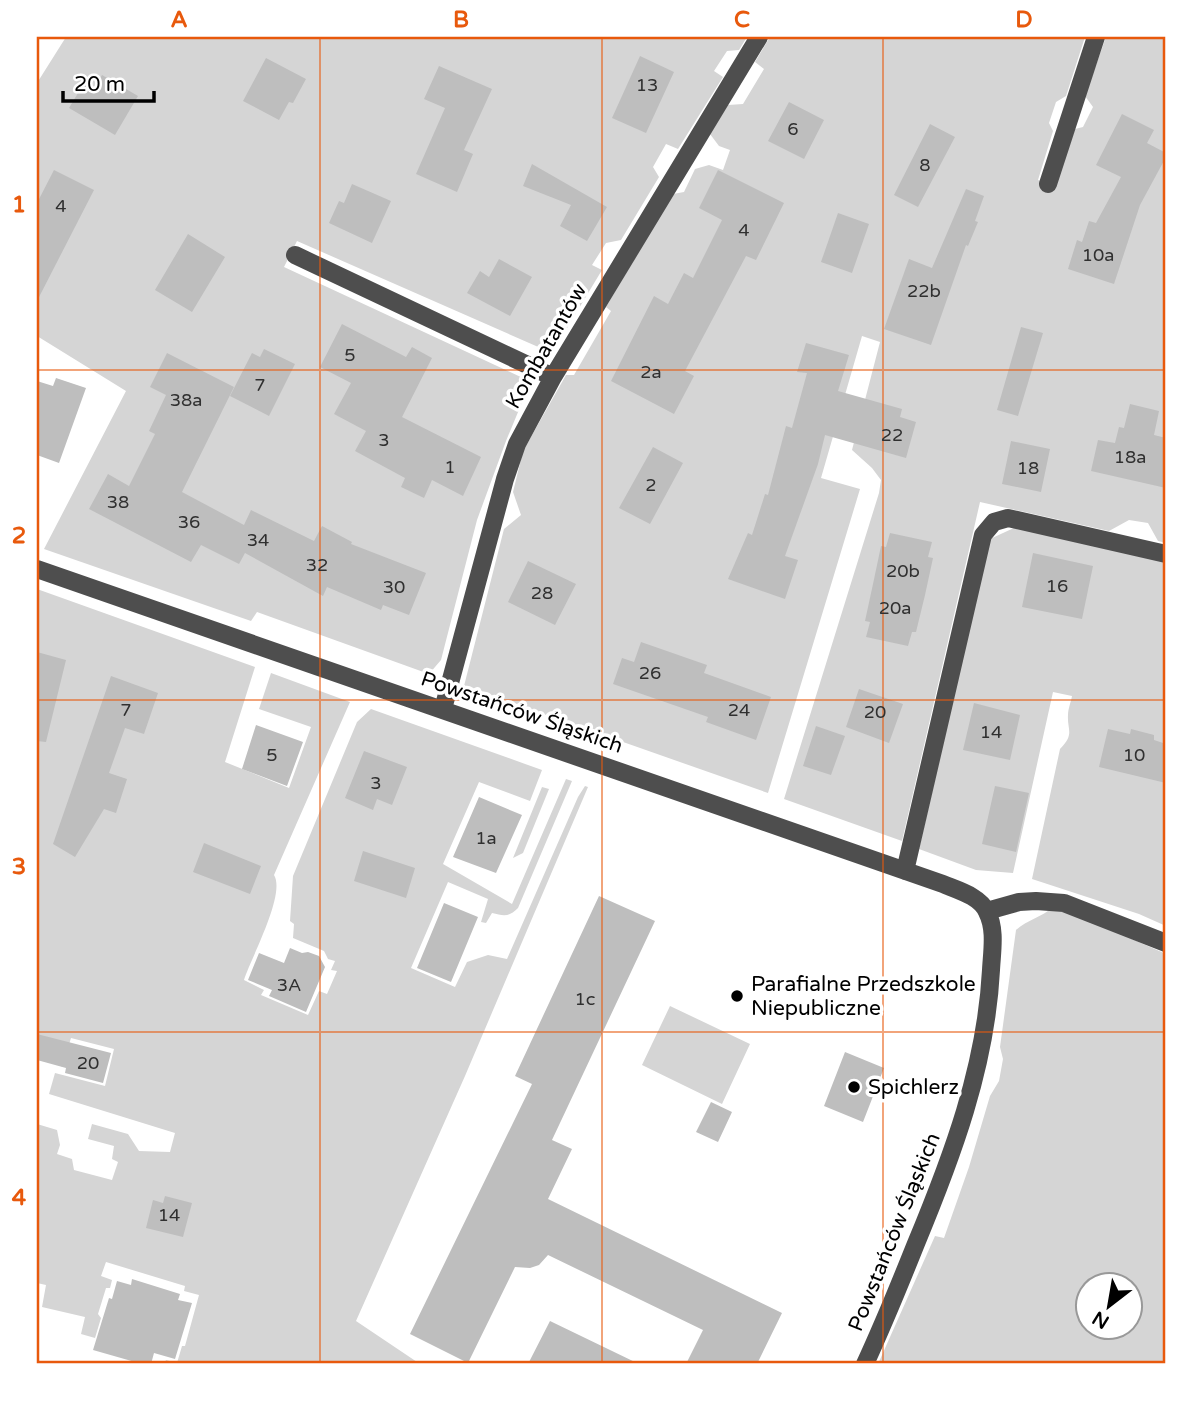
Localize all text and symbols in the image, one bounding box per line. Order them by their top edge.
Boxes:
text: A [170,6,188,34]
text: B [453,6,469,34]
text: C [734,6,750,34]
text: D [1015,6,1033,34]
scale bar [63,60,154,104]
text: 20 m [74,72,125,97]
house number: 13 [636,74,658,96]
house number: 6 [787,118,799,140]
house number: 8 [919,154,931,176]
text: 1 [12,191,26,219]
house number: 4 [55,195,67,217]
house number: 4 [738,219,750,241]
house number: 10a [1082,244,1114,266]
street label: Kombatantów [501,279,593,413]
house number: 22b [907,280,941,302]
house number: 5 [344,344,356,366]
house number: 2a [640,361,662,383]
house number: 7 [254,374,266,396]
house number: 38a [170,389,202,411]
house number: 22 [881,424,903,446]
house number: 3 [378,429,390,451]
house number: 18a [1114,446,1146,468]
house number: 1 [444,456,456,478]
house number: 18 [1017,457,1039,479]
house number: 2 [645,474,657,496]
house number: 38 [107,491,129,513]
house number: 36 [178,511,200,533]
text: 2 [12,522,26,550]
house number: 34 [247,529,269,551]
house number: 32 [306,554,328,576]
house number: 20b [886,560,920,582]
house number: 16 [1046,575,1068,597]
house number: 30 [383,576,405,598]
house number: 28 [531,582,553,604]
house number: 20a [879,597,911,619]
house number: 26 [639,662,661,684]
street label: Powstańców Śląskich [418,666,626,759]
house number: 7 [120,699,132,721]
house number: 24 [728,699,750,721]
house number: 20 [864,701,886,723]
house number: 14 [980,721,1002,743]
house number: 5 [266,744,278,766]
house number: 10 [1123,744,1145,766]
house number: 3 [370,772,382,794]
house number: 1a [475,827,497,849]
text: 3 [12,853,26,881]
place label: Parafialne Przedszkole Niepubliczne [751,972,976,1021]
house number: 3A [277,974,301,996]
house number: 1c [575,988,595,1010]
marker: Parafialne Przedszkole Niepubliczne [729,988,745,1004]
house number: 20 [77,1052,99,1074]
place label: Spichlerz [868,1075,959,1100]
marker: Spichlerz [846,1079,862,1095]
street label: Powstańców Śląskich [843,1129,946,1335]
text: 4 [12,1184,27,1212]
house number: 14 [158,1204,180,1226]
north arrow [1074,1272,1144,1342]
text: N [1089,1306,1113,1333]

